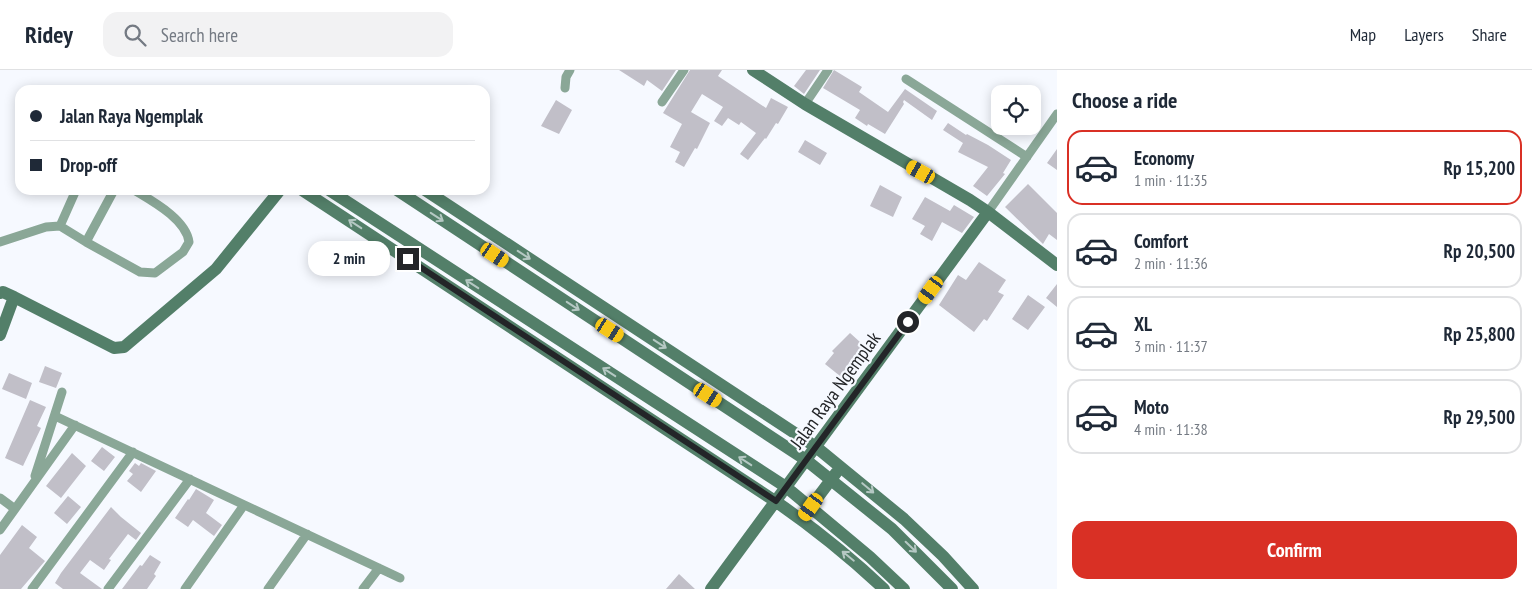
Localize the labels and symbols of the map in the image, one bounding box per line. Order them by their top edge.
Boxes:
car [904,158,937,186]
one-way arrow [430,212,444,222]
one-way arrow [348,219,362,229]
car [478,240,511,270]
callout: 2 min [308,242,390,276]
route end [397,248,419,270]
one-way arrow [517,250,531,260]
car [916,273,945,307]
one-way arrow [466,278,480,288]
one-way arrow [566,301,580,311]
route start [897,311,919,333]
car [593,316,626,344]
street label: Jalan Raya Ngemplak [784,326,886,454]
one-way arrow [653,340,667,350]
one-way arrow [602,367,616,377]
car [691,381,724,409]
one-way arrow [738,456,752,466]
one-way arrow [861,483,874,494]
car [796,490,825,524]
one-way arrow [905,541,917,553]
one-way arrow [841,551,854,562]

